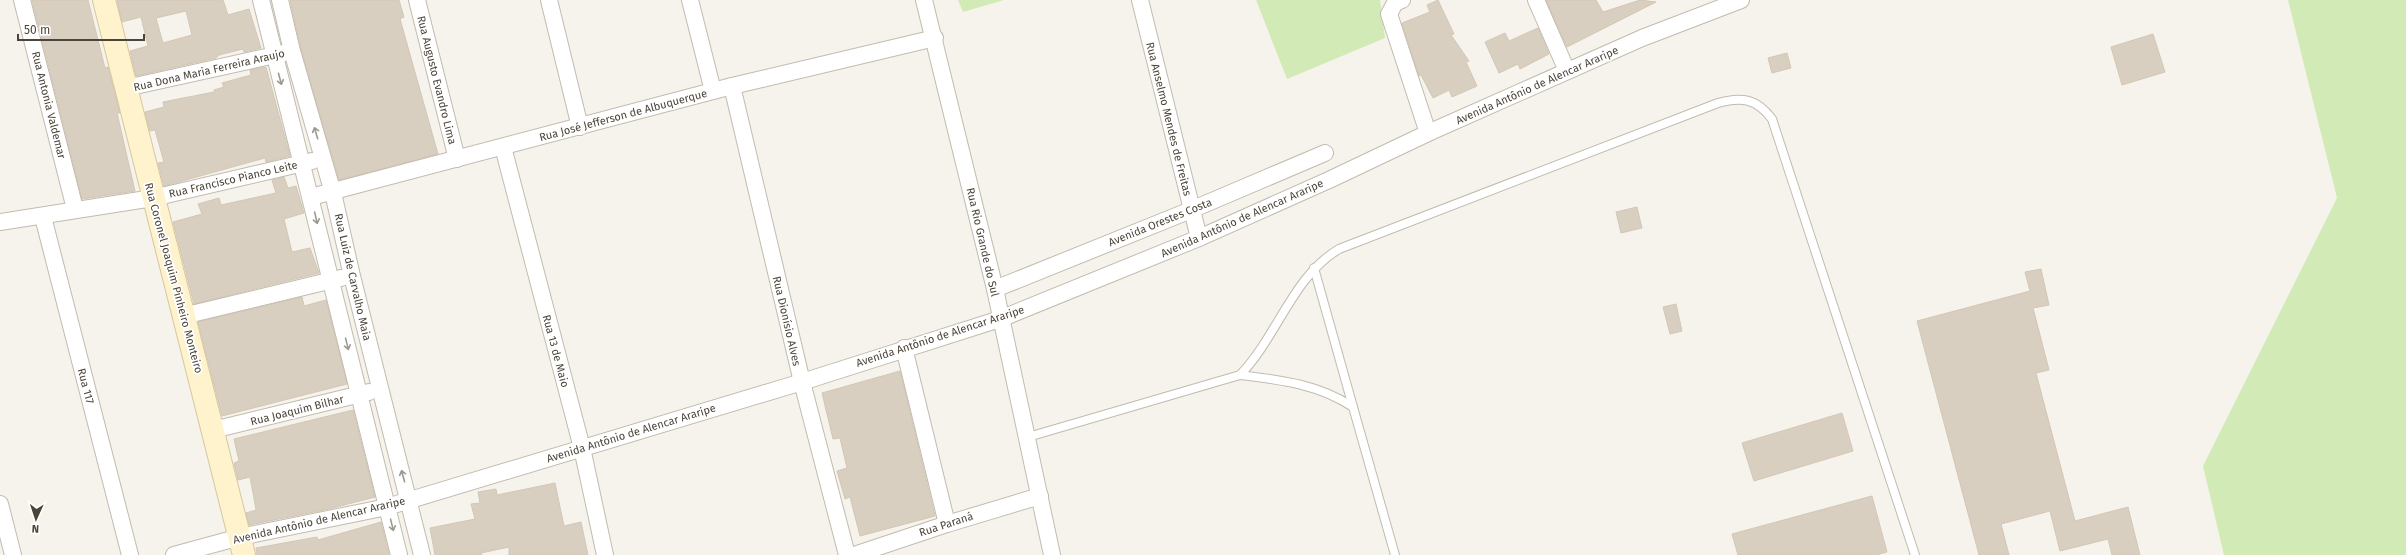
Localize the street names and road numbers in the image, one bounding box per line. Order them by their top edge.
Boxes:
street label: Rua Augusto Evandro Lima [414,14,459,146]
street label: Rua Anselmo Mendes de Freitas [1143,41,1194,197]
street label: Avenida Antônio de Alencar Araripe [1454,44,1620,127]
street label: Rua Dona Maria Ferreira Araujo [132,47,286,94]
street label: Rua Antonia Valdemar [29,50,68,161]
street label: Rua José Jefferson de Albuquerque [538,87,708,144]
street label: Rua Francisco Pianco Leite [168,158,299,201]
street label: Avenida Antônio de Alencar Araripe [1159,177,1325,260]
street label: Rua Coronel Joaquim Pinheiro Monteiro [142,181,205,375]
street label: Rua Rio Grande do Sul [964,186,1001,298]
street label: Avenida Orestes Costa [1106,196,1214,249]
street label: Rua Luiz de Carvalho Maia [332,212,373,342]
street label: Rua Dionísio Alves [770,275,803,367]
street label: Avenida Antônio de Alencar Araripe [854,303,1026,370]
street label: Rua 13 de Maio [540,313,571,389]
street label: Rua 117 [75,367,97,405]
street label: Rua Joaquim Bilhar [249,392,346,428]
street label: Avenida Antônio de Alencar Araripe [545,401,717,465]
street label: Avenida Antônio de Alencar Araripe [232,494,406,547]
street label: Rua Paraná [918,510,975,539]

